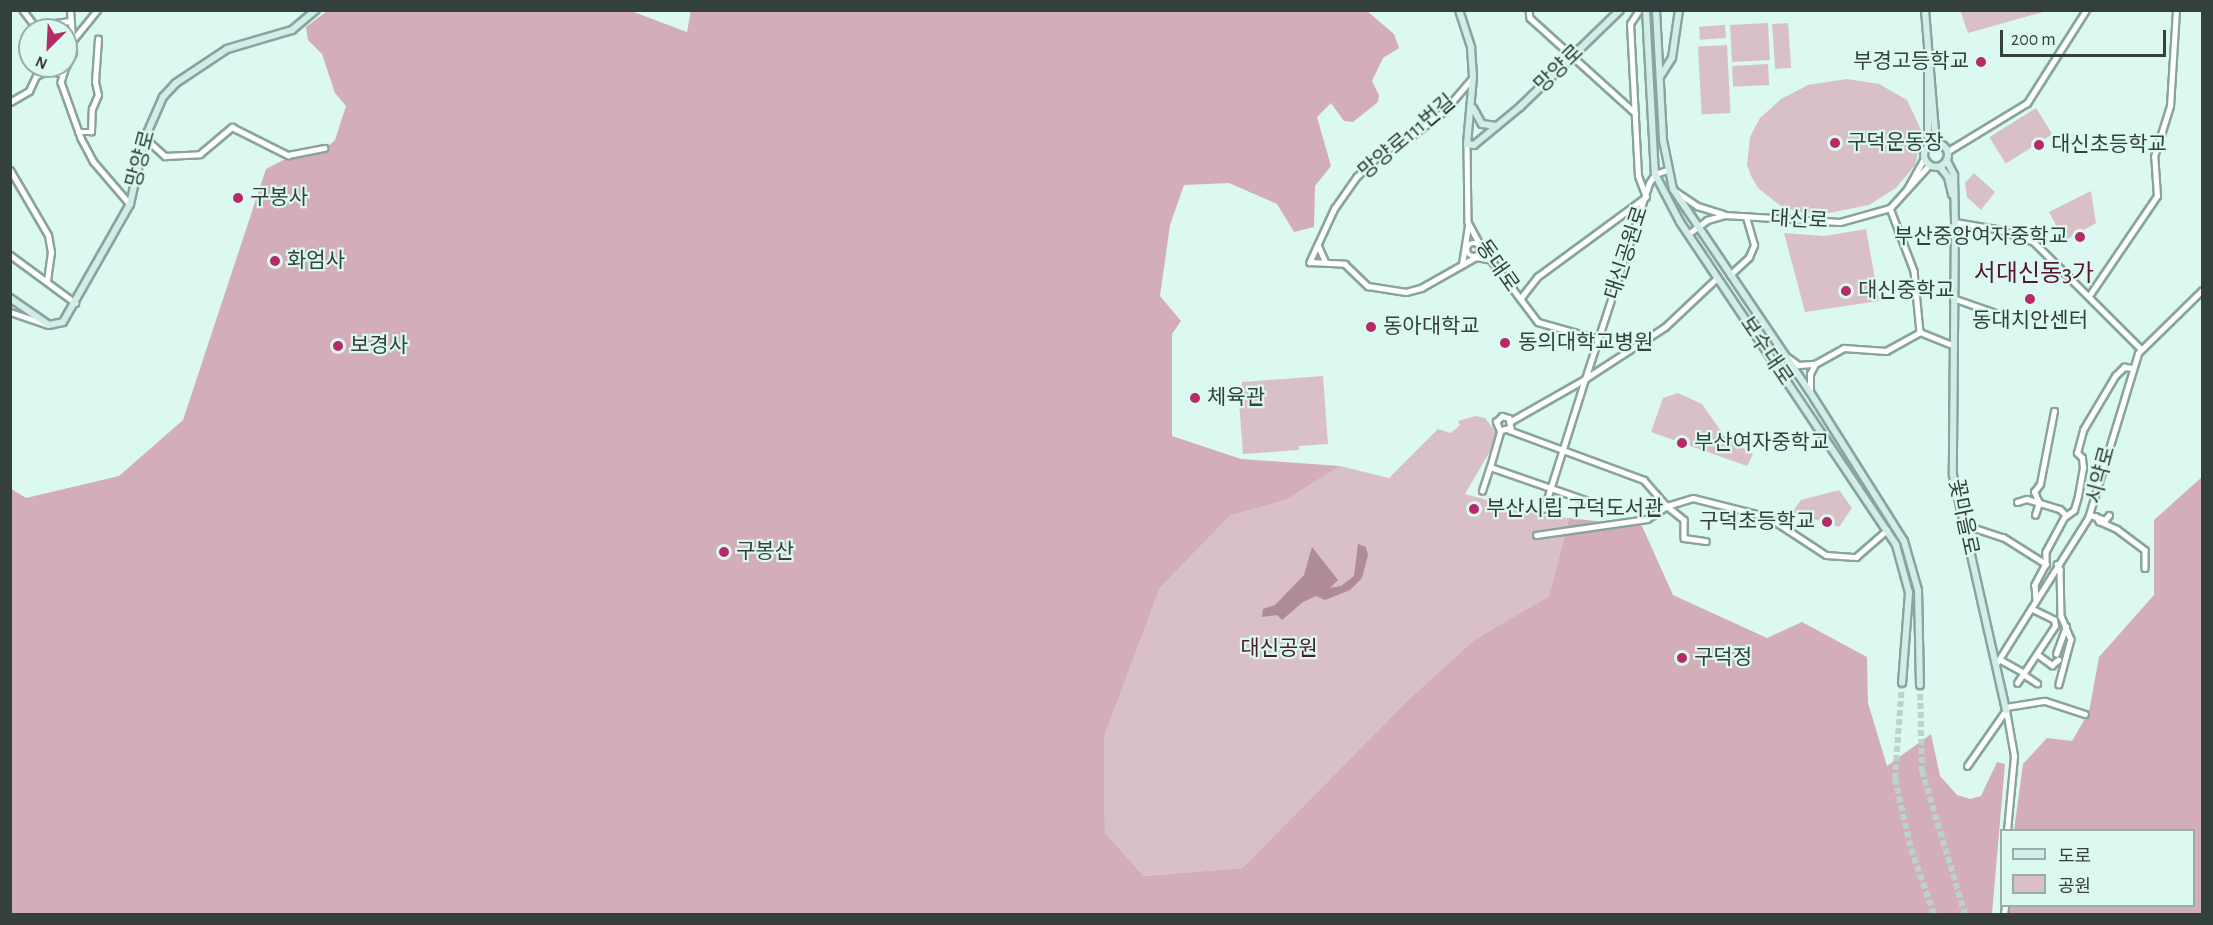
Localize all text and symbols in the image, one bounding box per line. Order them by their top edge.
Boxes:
north arrow [18,18,78,78]
scale bar [2003,18,2170,56]
text: 200 m [2011,31,2056,49]
street label: 망양로 [1529,40,1589,98]
place label: 부경고등학교 [1853,49,1969,75]
text: N [33,53,50,72]
marker: 부경고등학교 [1974,55,1988,69]
street label: 망양로111번길 [1354,89,1460,185]
street label: 망양로 [121,128,161,190]
place label: 구덕운동장 [1847,130,1944,156]
place label: 대신초등학교 [2051,132,2167,158]
marker: 구덕운동장 [1828,136,1842,150]
marker: 대신초등학교 [2032,138,2046,152]
place label: 구봉사 [250,185,308,211]
marker: 구봉사 [231,191,245,205]
street label: 대신공원로 [1600,203,1654,303]
street label: 대신로 [1769,206,1829,234]
place label: 부산중앙여자중학교 [1894,224,2068,250]
marker: 부산중앙여자중학교 [2073,230,2087,244]
street label: 동대로 [1470,235,1524,297]
place label: 화엄사 [287,248,345,274]
marker: 화엄사 [268,254,282,268]
district label: 서대신동3가 [1974,261,2094,289]
place label: 대신중학교 [1858,278,1955,304]
marker: 대신중학교 [1839,284,1853,298]
marker: 동대치안센터 [2023,292,2037,306]
place label: 동대치안센터 [1972,308,2088,334]
street label: 보수대로 [1734,312,1798,390]
place label: 동아대학교 [1383,314,1480,340]
marker: 동아대학교 [1364,320,1378,334]
place label: 동의대학교병원 [1518,330,1653,356]
place label: 보경사 [350,333,408,359]
marker: 동의대학교병원 [1496,334,1514,352]
marker: 보경사 [331,339,345,353]
place label: 체육관 [1207,385,1265,411]
marker: 체육관 [1188,391,1202,405]
place label: 부산여자중학교 [1694,430,1829,456]
marker: 부산여자중학교 [1675,436,1689,450]
street label: 시약로 [2081,444,2121,506]
street label: 꽃마을로 [1943,477,1983,557]
place label: 부산시립 구덕도서관 [1486,496,1663,522]
marker: 부산시립 구덕도서관 [1467,502,1481,516]
place label: 구덕초등학교 [1699,509,1815,535]
marker: 구덕초등학교 [1820,515,1834,529]
place label: 구봉산 [736,539,794,565]
marker: 구봉산 [717,545,731,559]
park label: 대신공원 [1240,636,1318,662]
place label: 구덕정 [1694,645,1752,671]
marker: 구덕정 [1675,651,1689,665]
legend [2000,829,2195,907]
text: 도로 [2058,848,2091,866]
text: 공원 [2058,878,2091,896]

